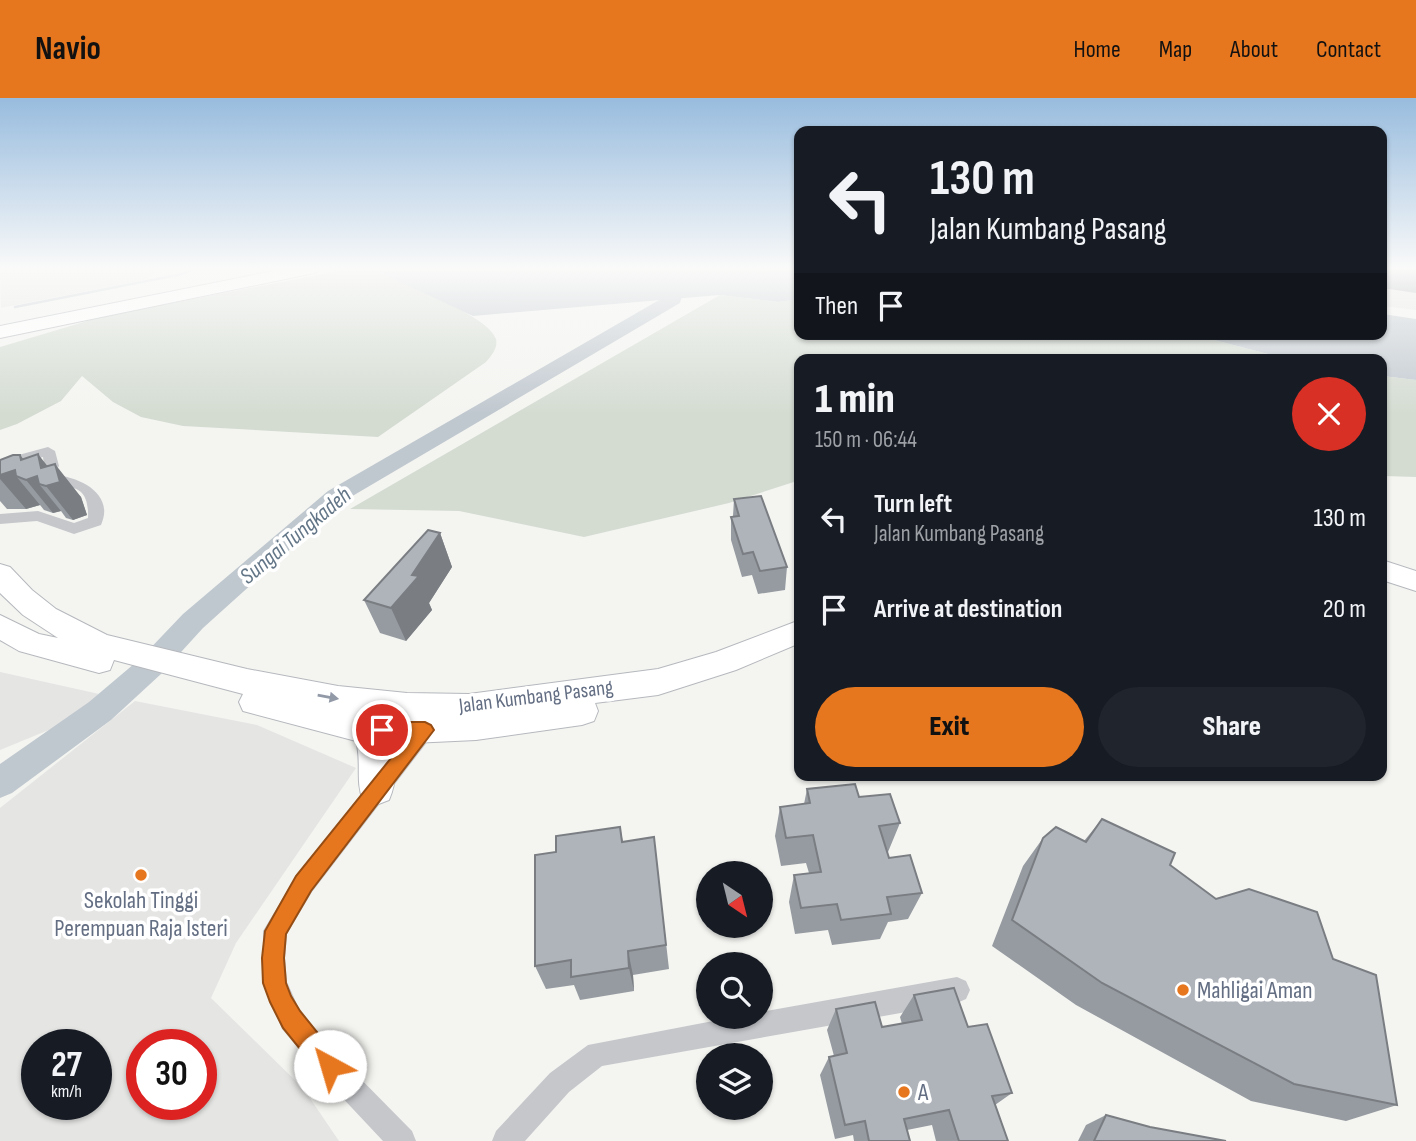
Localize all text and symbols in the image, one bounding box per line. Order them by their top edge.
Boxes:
text: Navio [35,29,101,69]
text: Home [1073,35,1121,64]
text: Map [1159,35,1192,64]
text: About [1230,35,1278,64]
text: Contact [1316,35,1381,64]
text: 130 m [930,150,1035,209]
icon: left [815,154,906,245]
text: Jalan Kumbang Pasang [930,210,1167,249]
icon: arrive [872,287,910,325]
text: Then [815,291,858,322]
text: 1 min [815,374,895,425]
button: close [1292,377,1366,451]
text: 150 m · 06:44 [815,426,917,454]
water label: Sungai Tungkadeh [234,481,357,590]
text: Turn left [874,489,952,520]
icon: left [815,500,853,538]
text: 130 m [1314,503,1366,534]
text: Jalan Kumbang Pasang [874,520,1044,548]
icon: arrive [815,591,853,629]
text: Arrive at destination [874,594,1062,625]
text: 20 m [1323,594,1366,625]
street label: Jalan Kumbang Pasang [456,675,615,718]
button: Exit [815,687,1084,767]
button: Share [1098,687,1366,767]
one-way arrow [317,692,339,703]
pin [352,700,412,760]
icon: arrive [363,711,401,749]
north arrow [696,861,774,938]
map controls [696,861,773,1120]
marker: Sekolah Tinggi Perempuan Raja Isteri [133,867,149,883]
place label: Sekolah Tinggi Perempuan Raja Isteri [54,886,228,943]
button: search [696,952,773,1029]
place label: Mahligai Aman [1197,976,1313,1005]
marker: Mahligai Aman [1175,982,1191,998]
speed limit sign: 30 [126,1029,217,1120]
position arrow [293,1029,367,1103]
button: layers [696,1043,773,1120]
text: 27 [51,1044,82,1087]
place label: A [917,1078,929,1107]
text: km/h [51,1081,82,1102]
marker: A [896,1084,912,1100]

